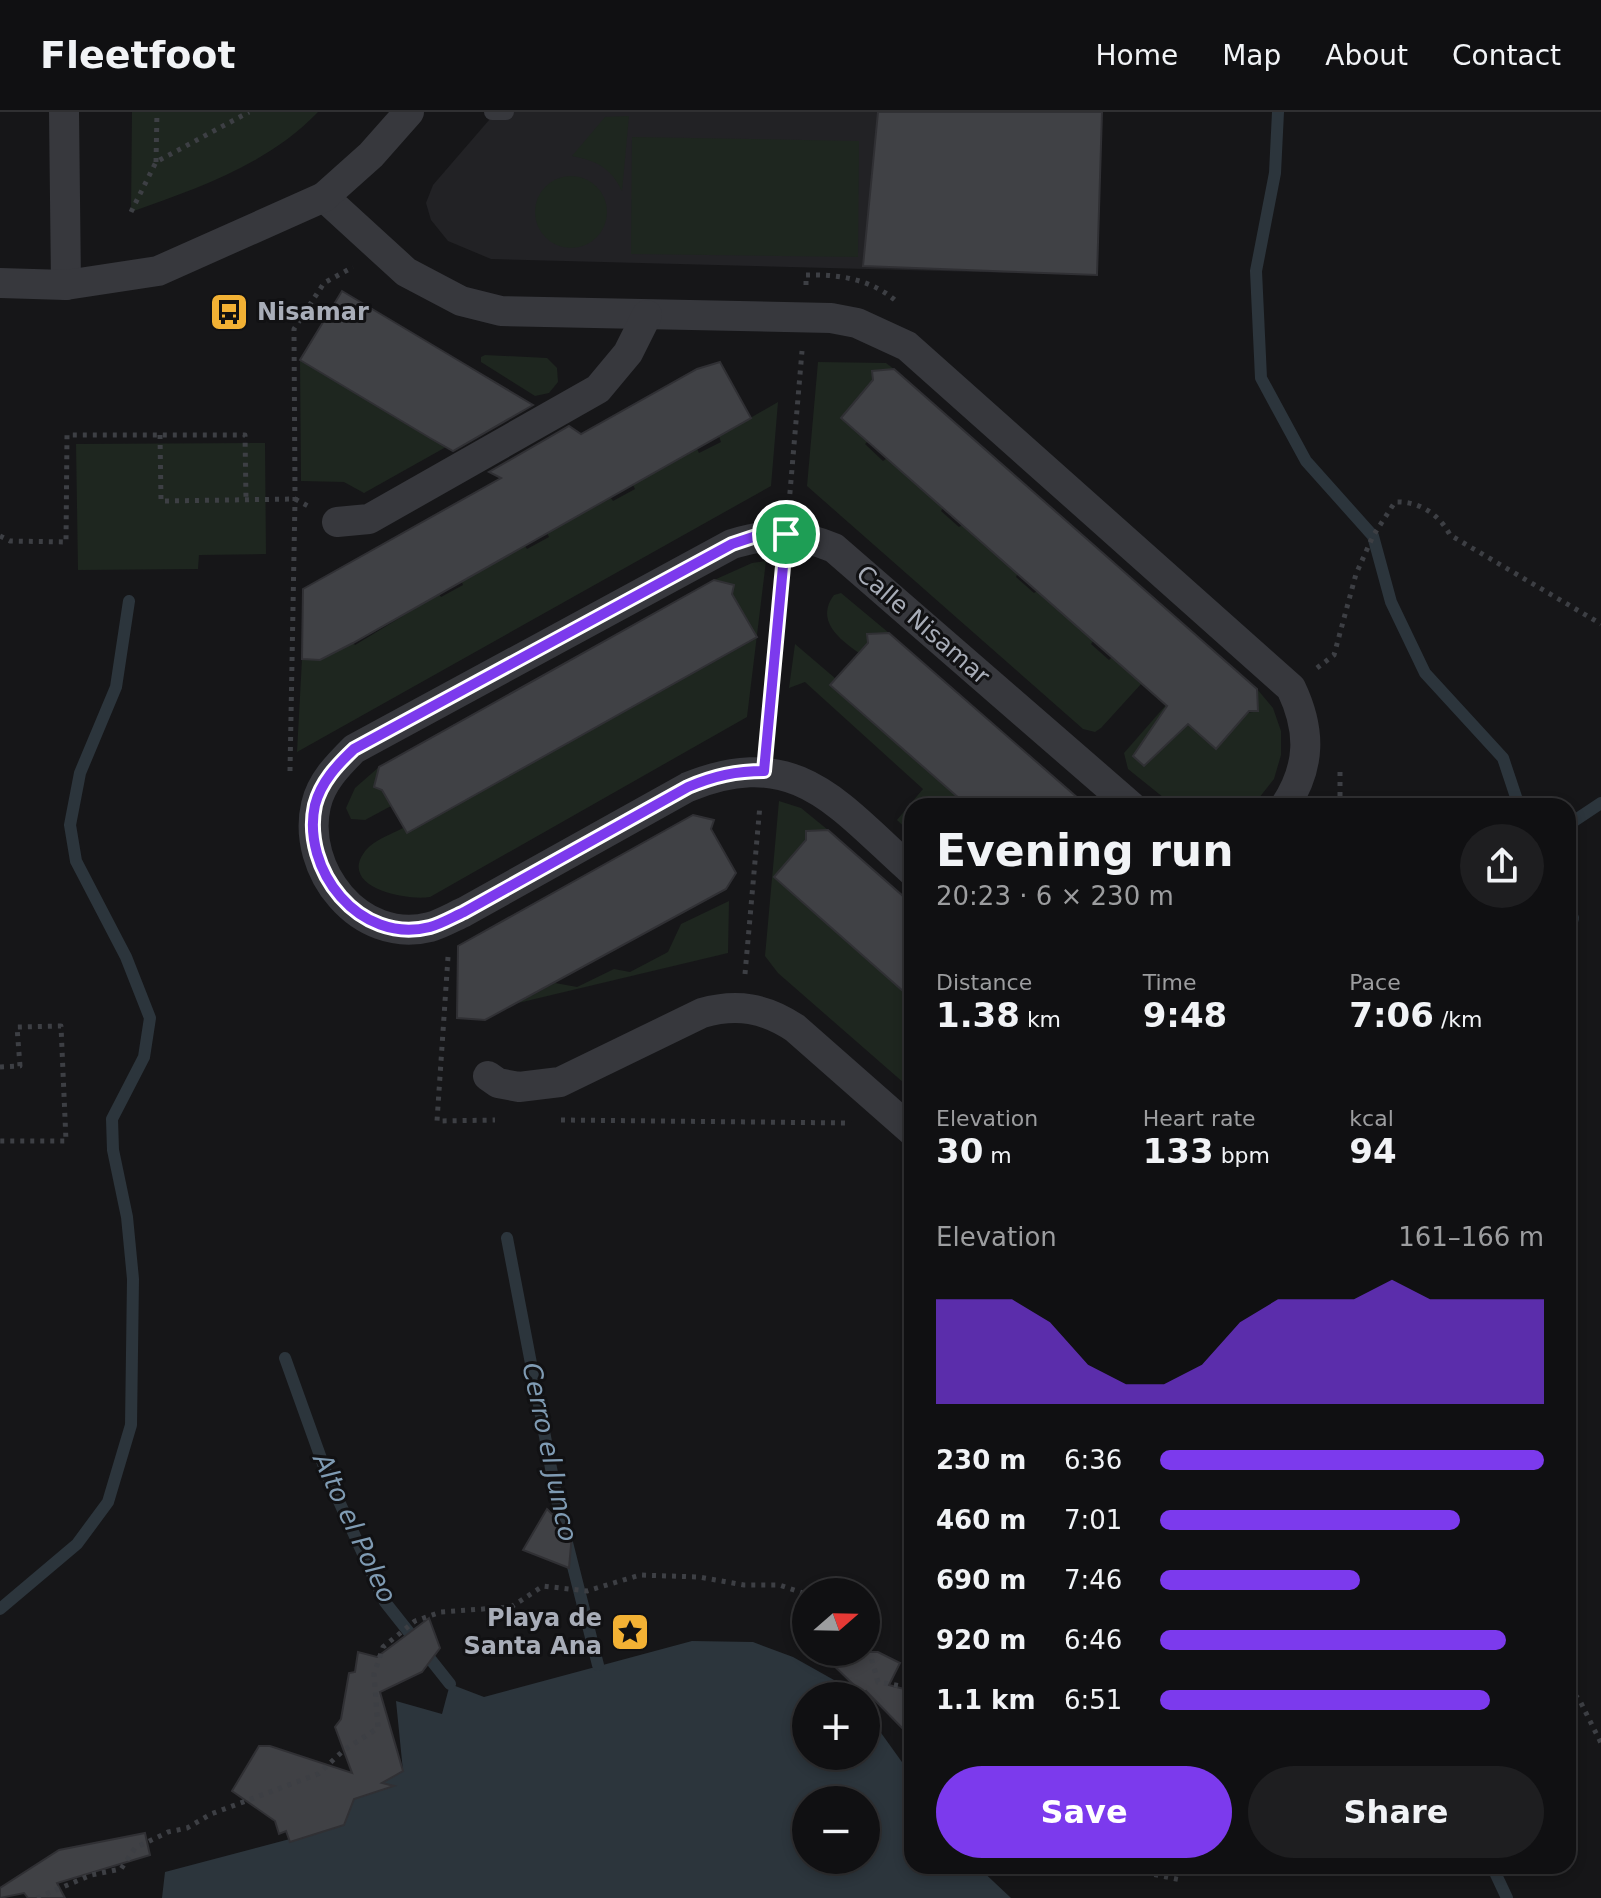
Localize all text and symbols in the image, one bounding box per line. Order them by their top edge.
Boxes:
text: Fleetfoot [40,33,236,77]
text: Home [1095,39,1178,72]
text: Map [1222,39,1281,72]
text: About [1325,39,1408,72]
text: Contact [1452,39,1561,72]
bus stop icon: Nisamar [208,291,250,333]
place label: Nisamar [257,298,369,326]
pin [752,500,820,568]
icon: arrive [764,512,808,556]
street label: Calle Nisamar [851,560,995,690]
button: share [1460,824,1544,908]
text: Evening run [936,825,1233,876]
text: 20:23 · 6 × 230 m [936,881,1174,911]
text: Distance [936,970,1032,995]
text: Time [1143,970,1197,995]
text: Pace [1349,970,1401,995]
text: 1.38 [936,995,1020,1035]
text: 9:48 [1143,995,1227,1035]
text: 7:06 [1349,995,1434,1035]
text: km [1020,1007,1061,1032]
text: /km [1434,1007,1482,1032]
text: Elevation [936,1106,1038,1131]
text: Heart rate [1143,1106,1256,1131]
text: kcal [1349,1106,1394,1131]
text: 30 [936,1131,983,1171]
text: 133 [1143,1131,1214,1171]
text: 94 [1349,1131,1397,1171]
text: m [983,1143,1012,1168]
text: bpm [1214,1143,1270,1168]
text: Elevation [936,1222,1057,1252]
text: 161–166 m [1398,1222,1544,1252]
water label: Cerro el Junco [516,1360,584,1544]
text: 230 m [936,1445,1026,1475]
text: 6:36 [1064,1445,1122,1475]
water label: Alto el Poleo [306,1447,403,1608]
text: 460 m [936,1505,1026,1535]
text: 7:01 [1064,1505,1122,1535]
text: 690 m [936,1565,1026,1595]
text: 7:46 [1064,1565,1122,1595]
north arrow [792,1578,880,1666]
map controls [792,1578,880,1874]
place label: Playa de Santa Ana [464,1604,602,1660]
place icon: Playa de Santa Ana [609,1611,651,1653]
text: 920 m [936,1625,1026,1655]
text: 6:46 [1064,1625,1122,1655]
button: + [792,1682,880,1770]
text: 1.1 km [936,1685,1036,1715]
text: 6:51 [1064,1685,1122,1715]
button: Save [936,1766,1232,1858]
button: Share [1248,1766,1544,1858]
button: − [792,1786,880,1874]

